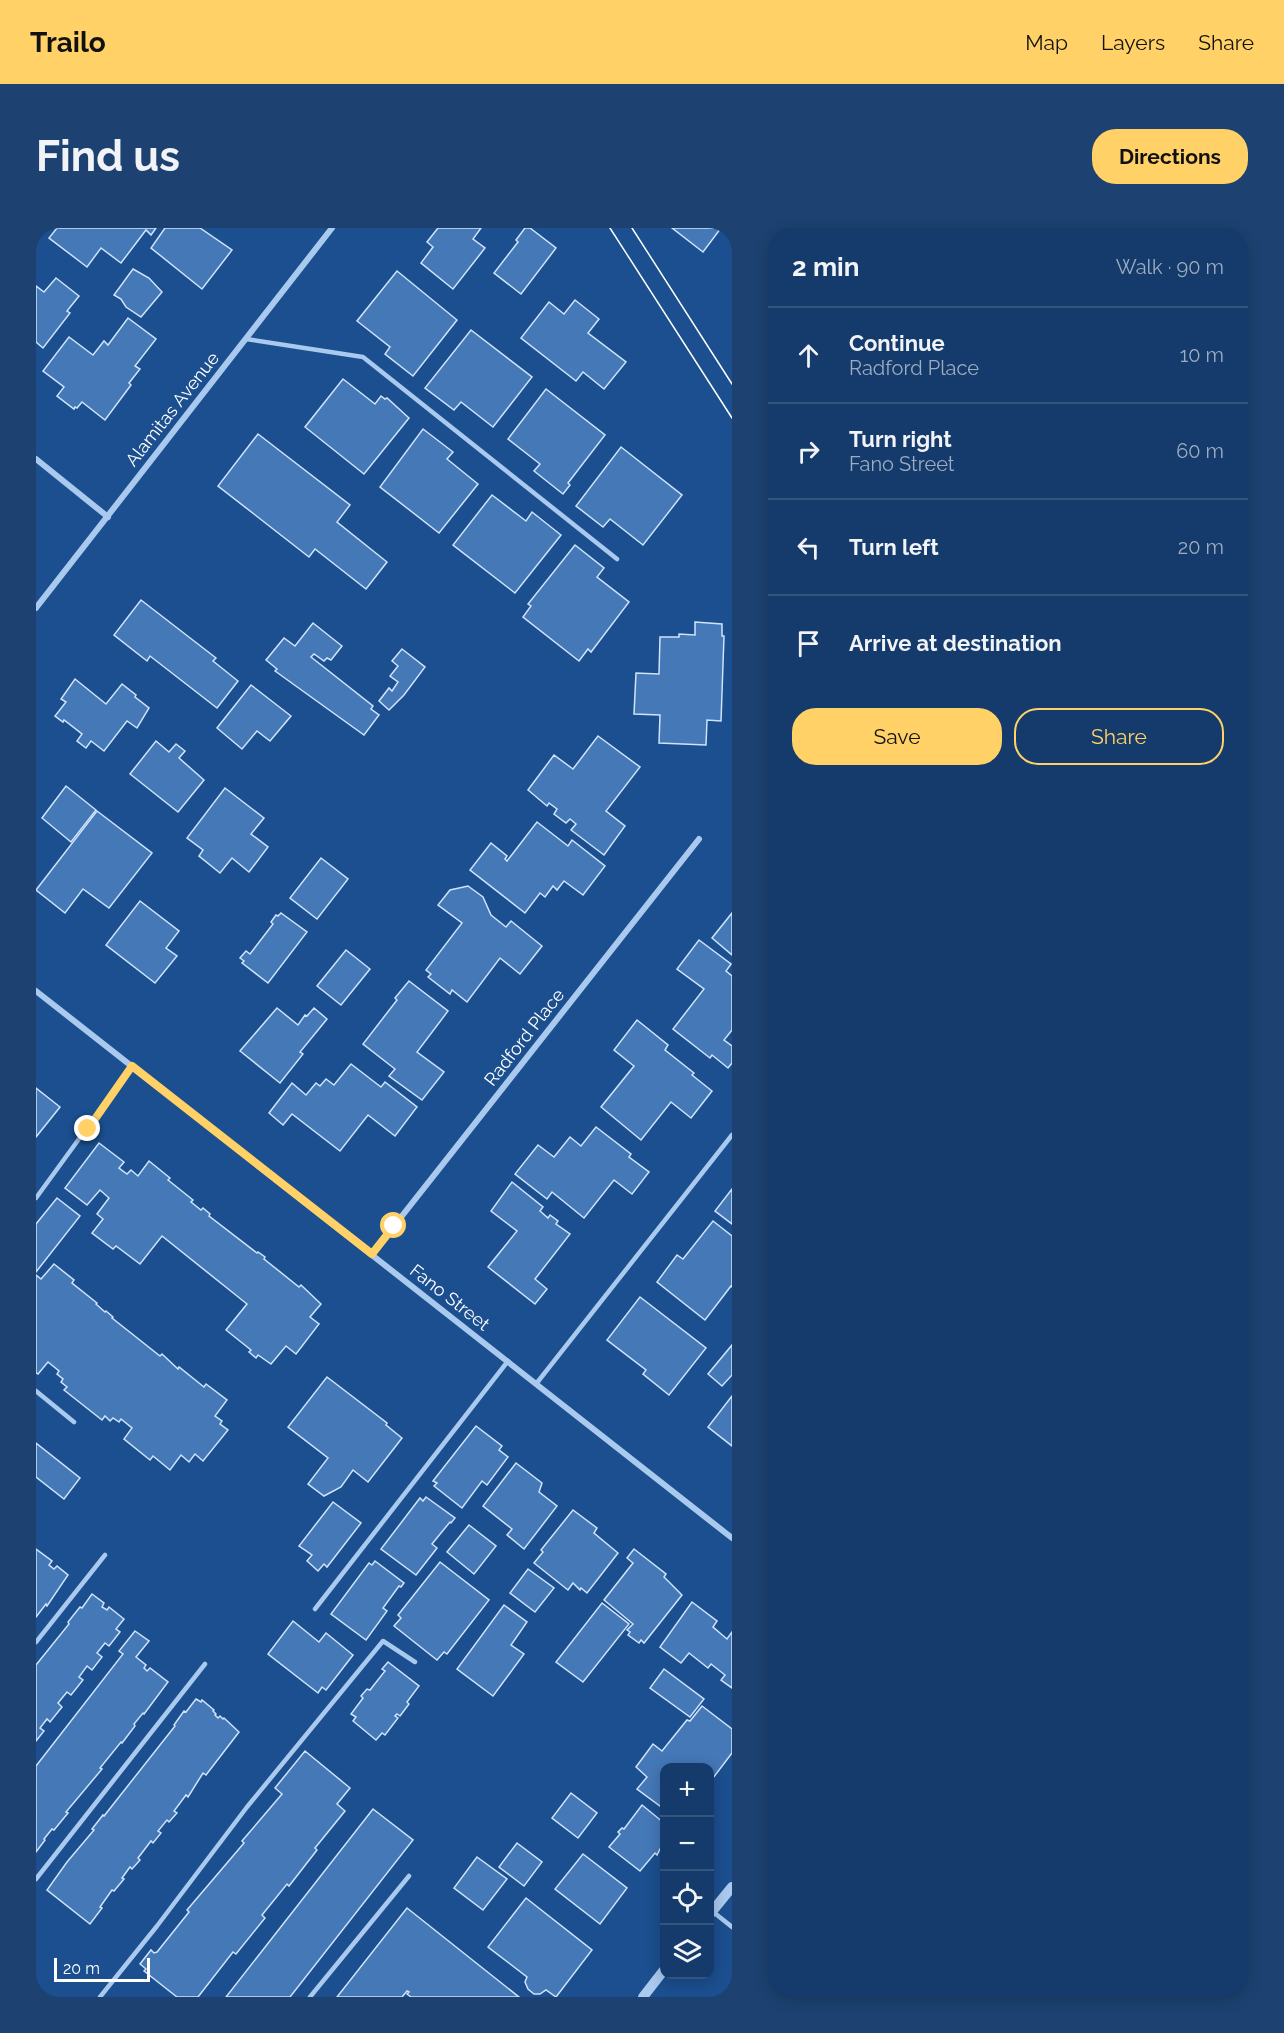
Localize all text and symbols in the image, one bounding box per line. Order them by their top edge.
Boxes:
text: Trailo [30,26,106,59]
text: Map [1025,30,1068,55]
text: Layers [1101,30,1165,55]
text: Share [1198,30,1254,55]
button: Directions [1092,129,1248,184]
text: Find us [36,132,180,181]
text: 2 min [792,252,859,282]
text: Walk · 90 m [1116,255,1224,279]
text: Continue [849,330,945,356]
icon: ahead [792,339,825,372]
text: 10 m [1180,343,1224,367]
street label: Alamitas Avenue [121,347,223,470]
text: Radford Place [849,356,979,380]
text: Turn right [849,426,952,452]
icon: right [792,435,825,468]
text: 60 m [1176,439,1224,463]
text: Fano Street [849,452,954,476]
icon: left [792,531,825,564]
text: Turn left [849,534,939,560]
text: 20 m [1178,535,1224,559]
icon: arrive [792,627,825,660]
text: Arrive at destination [849,630,1062,656]
button: Save [792,708,1002,765]
button: Share [1014,708,1224,765]
street label: Radford Place [480,984,569,1090]
route end [74,1115,100,1141]
route start [380,1212,406,1238]
street label: Fano Street [406,1260,494,1334]
map controls [660,1763,714,1979]
button: + [660,1763,714,1817]
button: − [660,1817,714,1871]
button: locate [660,1871,714,1925]
button: layers [660,1925,714,1979]
scale bar [54,1955,150,1982]
text: 20 m [63,1959,100,1978]

